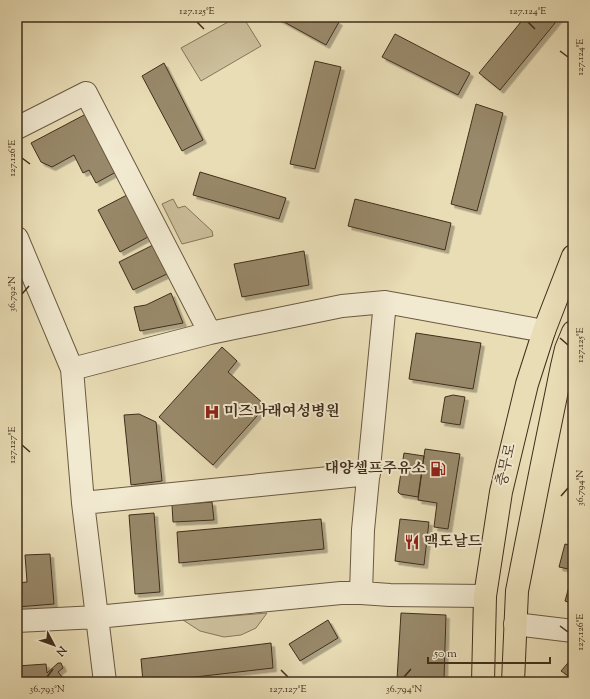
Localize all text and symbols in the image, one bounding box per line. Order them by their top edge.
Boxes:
text: 127.125°E [179,4,215,19]
text: 127.124°E [510,4,546,19]
text: 127.124°E [573,39,588,75]
text: 127.126°E [5,140,20,176]
text: 36.792°N [5,276,20,312]
text: 127.125°E [573,327,588,363]
place label: 미즈나래여성병원 [224,402,340,423]
hospital icon: 미즈나래여성병원 [203,403,221,421]
text: 127.127°E [5,427,20,463]
street label: 충무로 [492,441,522,489]
place label: 대양셀프주유소 [325,459,427,480]
fuel station icon: 대양셀프주유소 [429,460,447,478]
text: 36.794°N [573,470,588,506]
place label: 맥도날드 [424,532,482,553]
restaurant icon: 맥도날드 [403,533,421,551]
text: 127.126°E [573,614,588,650]
north arrow [34,625,74,665]
scale bar [428,639,550,665]
text: N [52,642,70,660]
text: 50 m [433,645,457,663]
text: 36.793°N [29,682,65,697]
text: 127.127°E [270,682,306,697]
text: 36.794°N [386,682,422,697]

